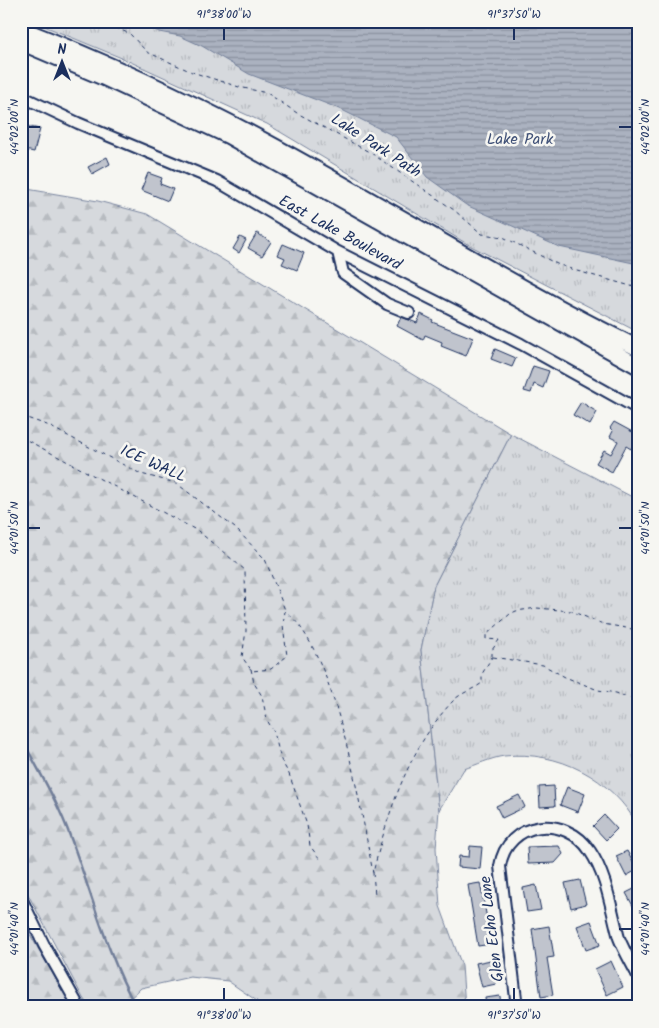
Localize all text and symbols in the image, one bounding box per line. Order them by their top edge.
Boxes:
text: 91°38'00"W [197,5,251,24]
text: 91°37'50"W [487,5,541,24]
north arrow [38,38,88,88]
text: N [58,39,67,61]
text: 44°02'00"N [5,99,24,155]
text: 44°02'00"N [636,99,655,155]
street label: Lake Park Path [326,107,426,185]
park label: Lake Park [487,127,554,152]
street label: East Lake Boulevard [274,189,407,278]
street label: ICE WALL [116,438,190,490]
text: 44°01'50"N [5,501,24,555]
text: 44°01'50"N [636,501,655,555]
street label: Glen Echo Lane [473,875,511,983]
text: 44°01'40"N [5,902,24,956]
text: 44°01'40"N [636,902,655,956]
text: 91°38'00"W [197,1006,251,1025]
text: 91°37'50"W [487,1006,541,1025]

